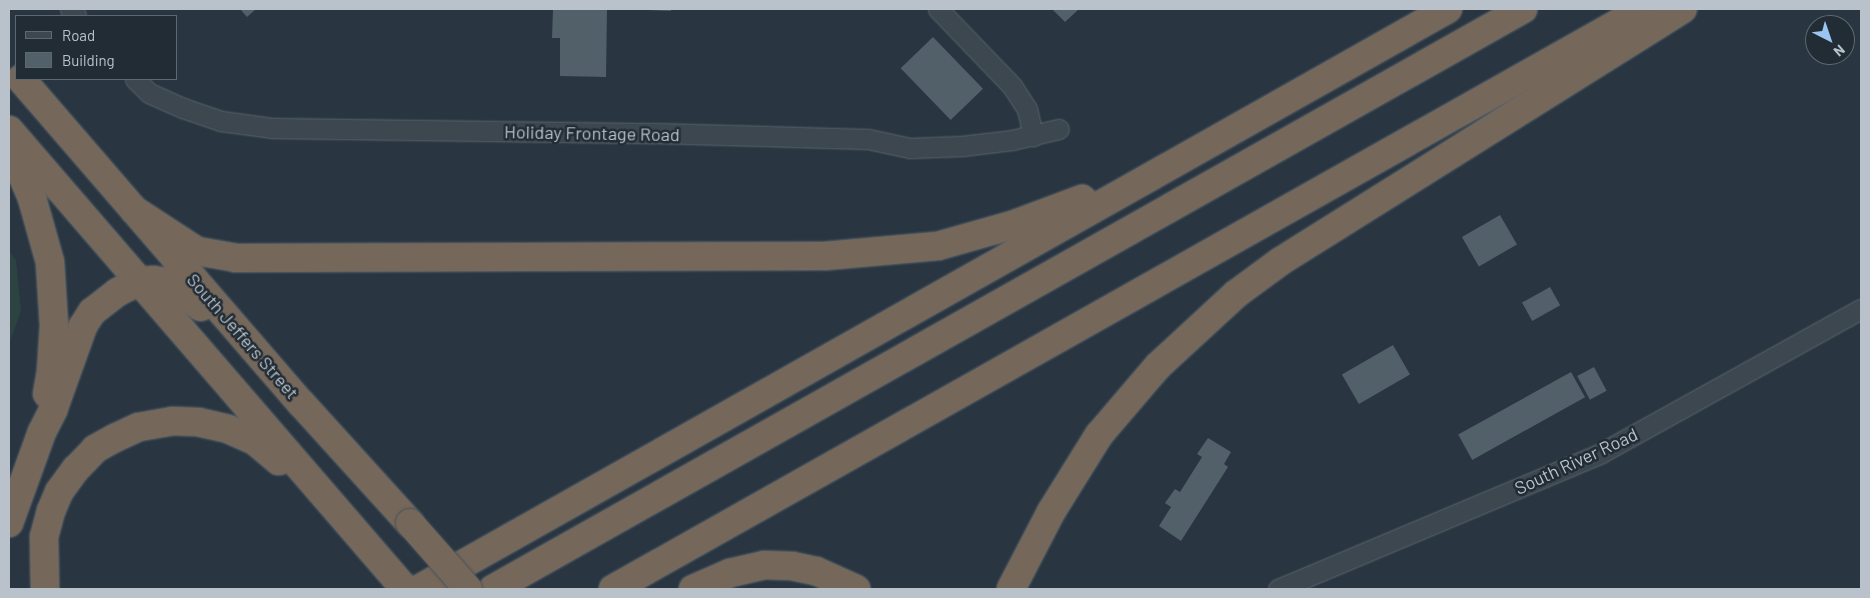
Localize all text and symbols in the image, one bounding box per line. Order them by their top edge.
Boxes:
legend [15,15,178,80]
north arrow [1805,15,1855,65]
text: Road [62,26,95,44]
text: N [1830,41,1849,60]
text: Building [62,51,115,69]
street label: Holiday Frontage Road [504,121,680,145]
street label: South Jeffers Street [183,269,303,403]
street label: South River Road [1511,423,1641,499]

